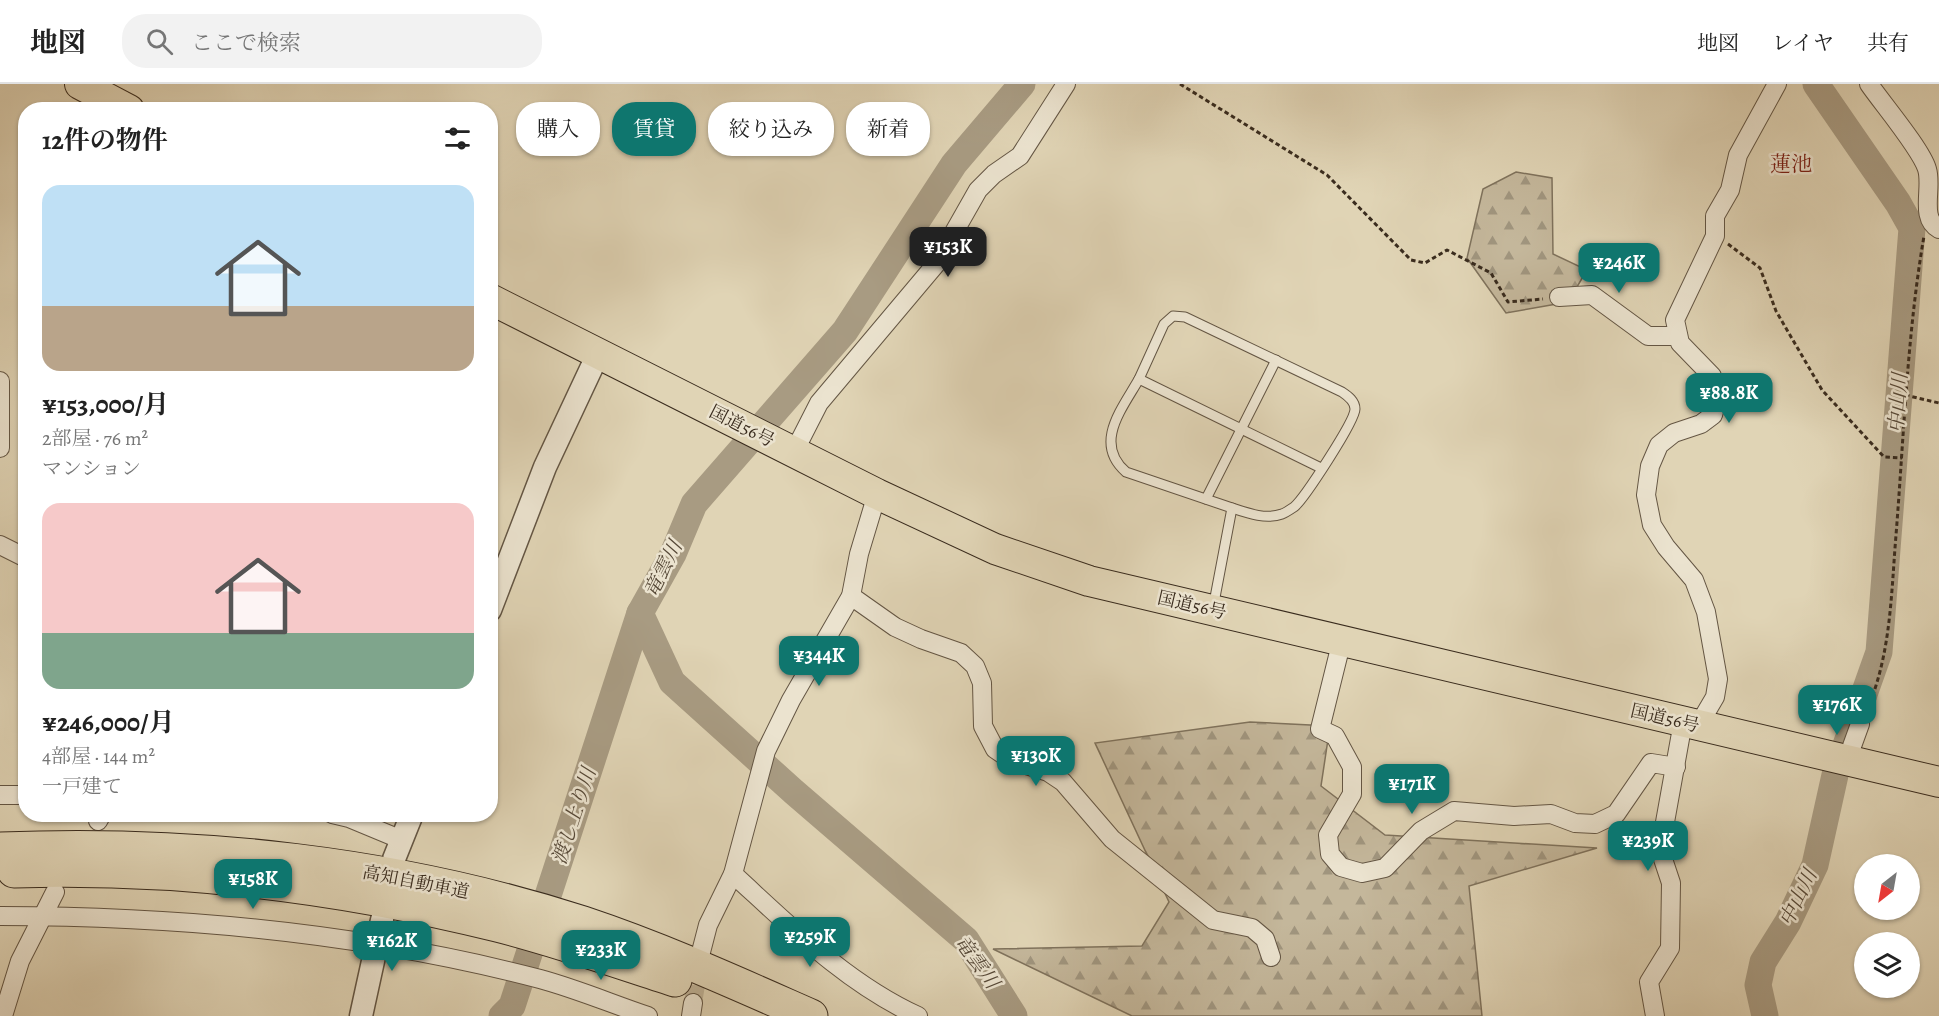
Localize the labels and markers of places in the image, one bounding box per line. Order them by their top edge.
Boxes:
pin: ¥153K [906,227,990,278]
pin: ¥246K [1577,243,1661,294]
pin: ¥88.8K [1680,373,1778,424]
pin: ¥344K [777,636,861,687]
pin: ¥176K [1795,685,1879,736]
pin: ¥130K [994,736,1078,787]
pin: ¥171K [1370,764,1454,815]
pin: ¥239K [1606,821,1690,872]
pin: ¥158K [211,859,295,910]
pin: ¥259K [768,917,852,968]
pin: ¥162K [350,921,434,972]
pin: ¥233K [559,930,643,981]

